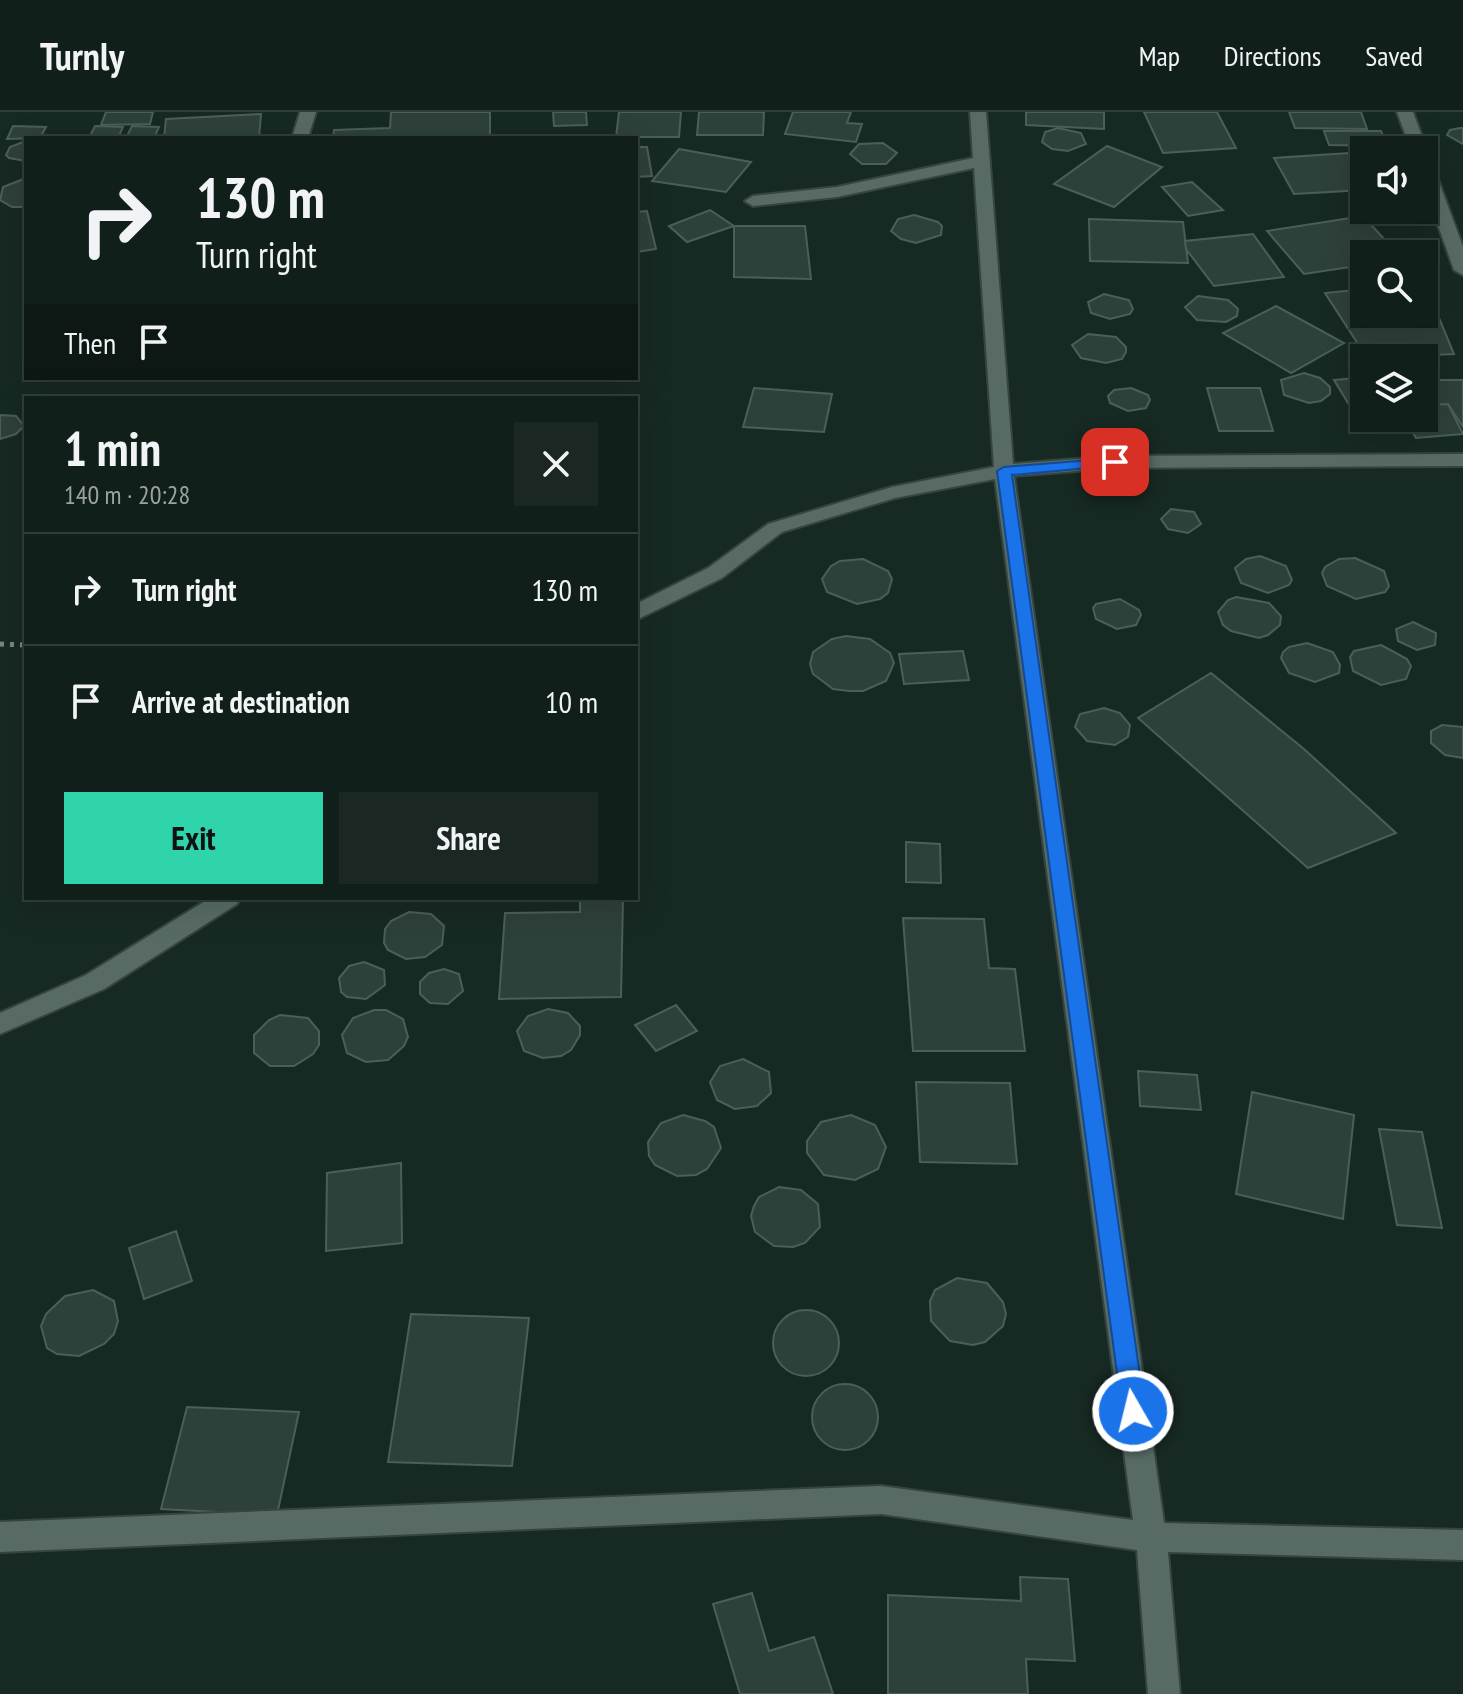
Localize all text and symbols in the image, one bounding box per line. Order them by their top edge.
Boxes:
text: Turnly [40,31,124,80]
text: Map [1139,37,1180,74]
text: Directions [1224,37,1321,74]
text: Saved [1365,37,1423,74]
map controls [1350,136,1438,432]
button: sound [1350,136,1438,224]
text: 130 m [196,161,325,233]
icon: right [64,168,168,272]
text: Turn right [196,231,317,278]
button: search [1350,240,1438,328]
icon: arrive [132,320,176,364]
text: Then [64,323,116,362]
button: layers [1350,344,1438,432]
text: 1 min [64,417,161,479]
button: close [514,422,598,506]
pin [1081,428,1149,496]
icon: arrive [1093,440,1137,484]
text: 140 m · 20:28 [64,478,190,511]
icon: right [64,567,108,611]
text: Turn right [132,570,236,609]
text: 130 m [532,570,598,609]
icon: arrive [64,679,108,723]
text: Arrive at destination [132,682,350,721]
text: 10 m [545,682,598,721]
button: Exit [64,792,323,884]
button: Share [339,792,598,884]
position arrow [1091,1369,1175,1453]

